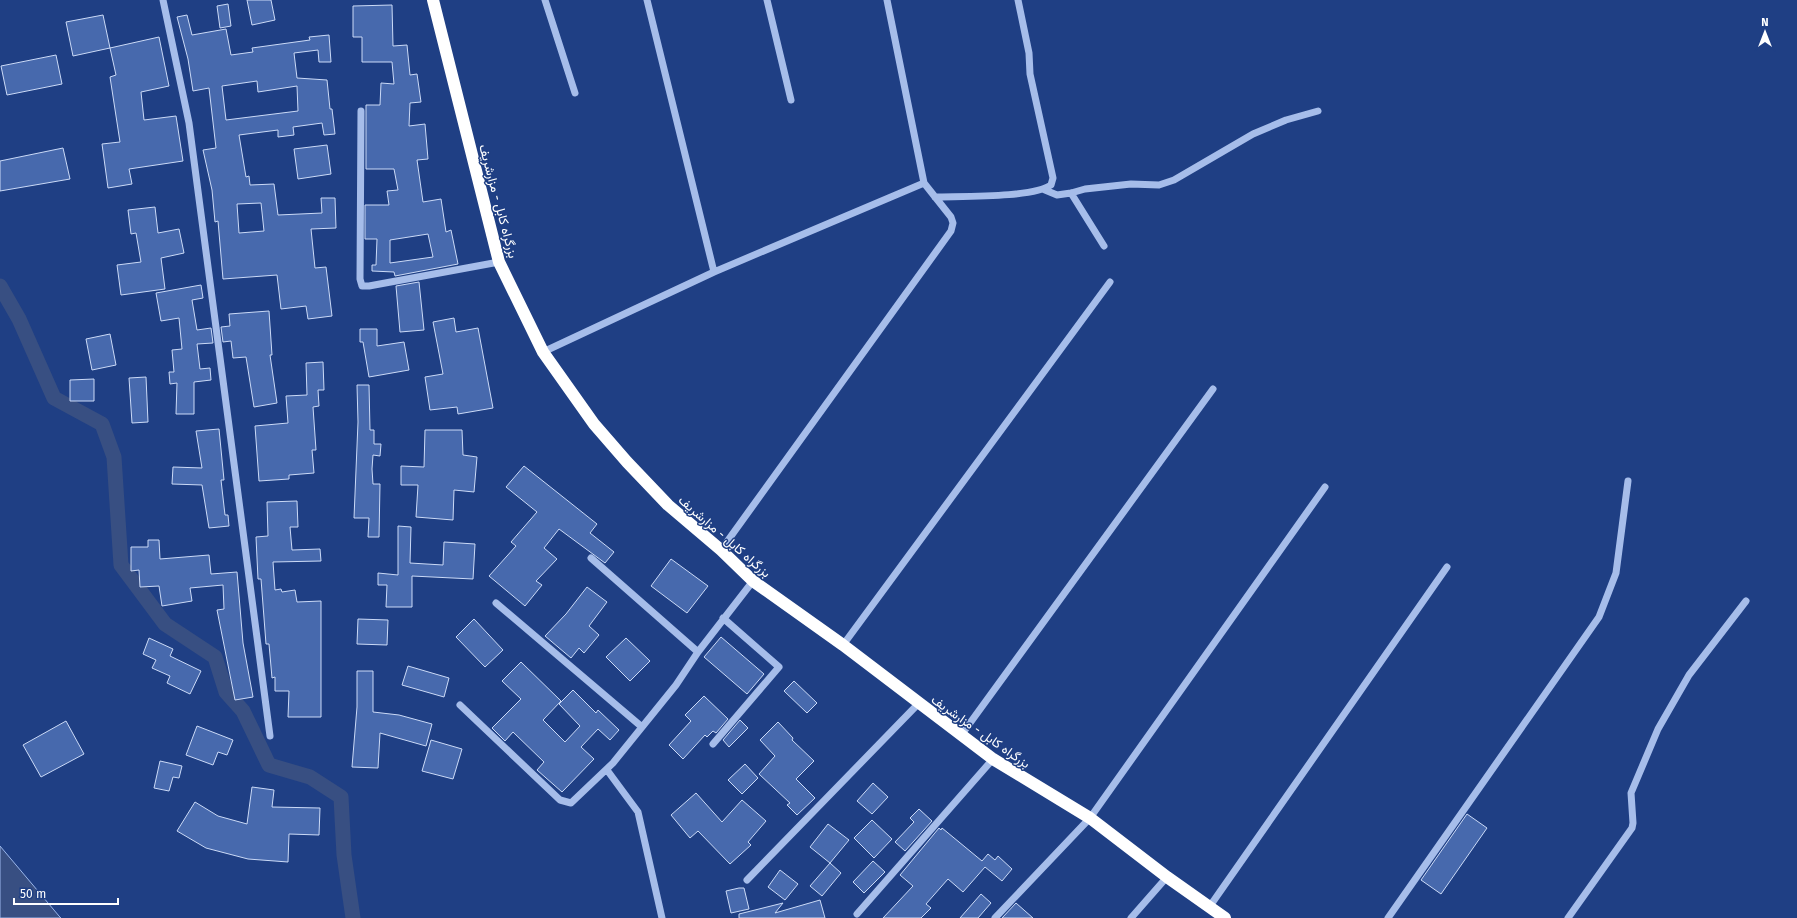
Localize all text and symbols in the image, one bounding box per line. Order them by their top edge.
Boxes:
north arrow [1745,12,1785,52]
text: N [1761,16,1769,29]
street label: بزرگراه کابل - مزارشریف [475,143,521,260]
street label: بزرگراه کابل - مزارشریف [675,492,774,581]
street label: بزرگراه کابل - مزارشریف [928,692,1033,772]
scale bar [14,880,118,906]
text: 50 m [20,887,46,901]

